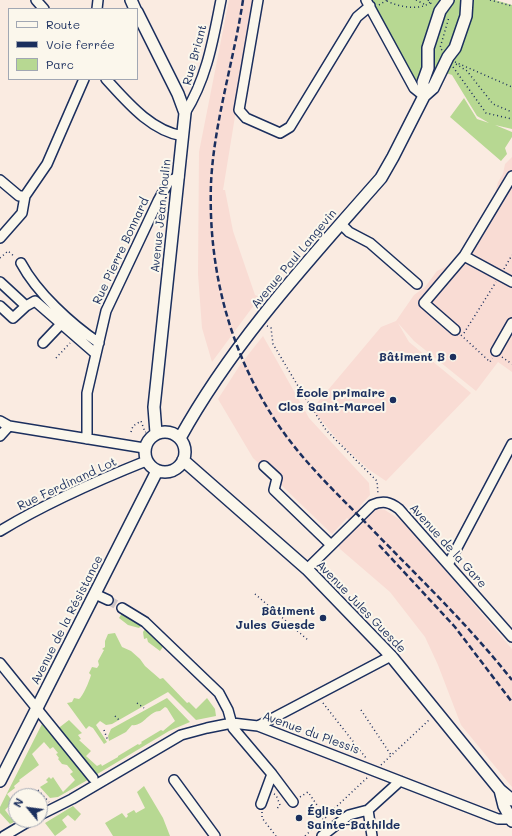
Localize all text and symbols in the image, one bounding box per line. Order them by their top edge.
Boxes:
legend [8,8,138,80]
text: Route [46,16,80,32]
street label: Rue Briant [180,23,210,87]
text: Voie ferrée [46,36,115,52]
text: Parc [46,56,74,72]
street label: Avenue Jean Moulin [148,159,174,273]
street label: Rue Pierre Bonnard [90,195,152,307]
street label: Avenue Paul Langevin [248,206,340,312]
place label: Bâtiment B [379,350,445,364]
marker: Bâtiment B [448,352,458,362]
place label: École primaire Clos Saint-Marcel [278,386,385,414]
marker: École primaire Clos Saint-Marcel [388,395,398,405]
street label: Rue Ferdinand Lot [15,455,119,513]
street label: Avenue de la Gare [406,501,490,591]
street label: Avenue de la Résistance [28,553,106,687]
street label: Avenue Jules Guesde [313,558,409,656]
place label: Bâtiment Jules Guesde [235,604,315,632]
marker: Bâtiment Jules Guesde [318,613,328,623]
street label: Avenue du Plessis [260,709,362,757]
north arrow [8,788,48,828]
text: N [9,795,27,810]
place label: Église Sainte-Bathilde [307,804,400,832]
marker: Église Sainte-Bathilde [294,813,304,823]

